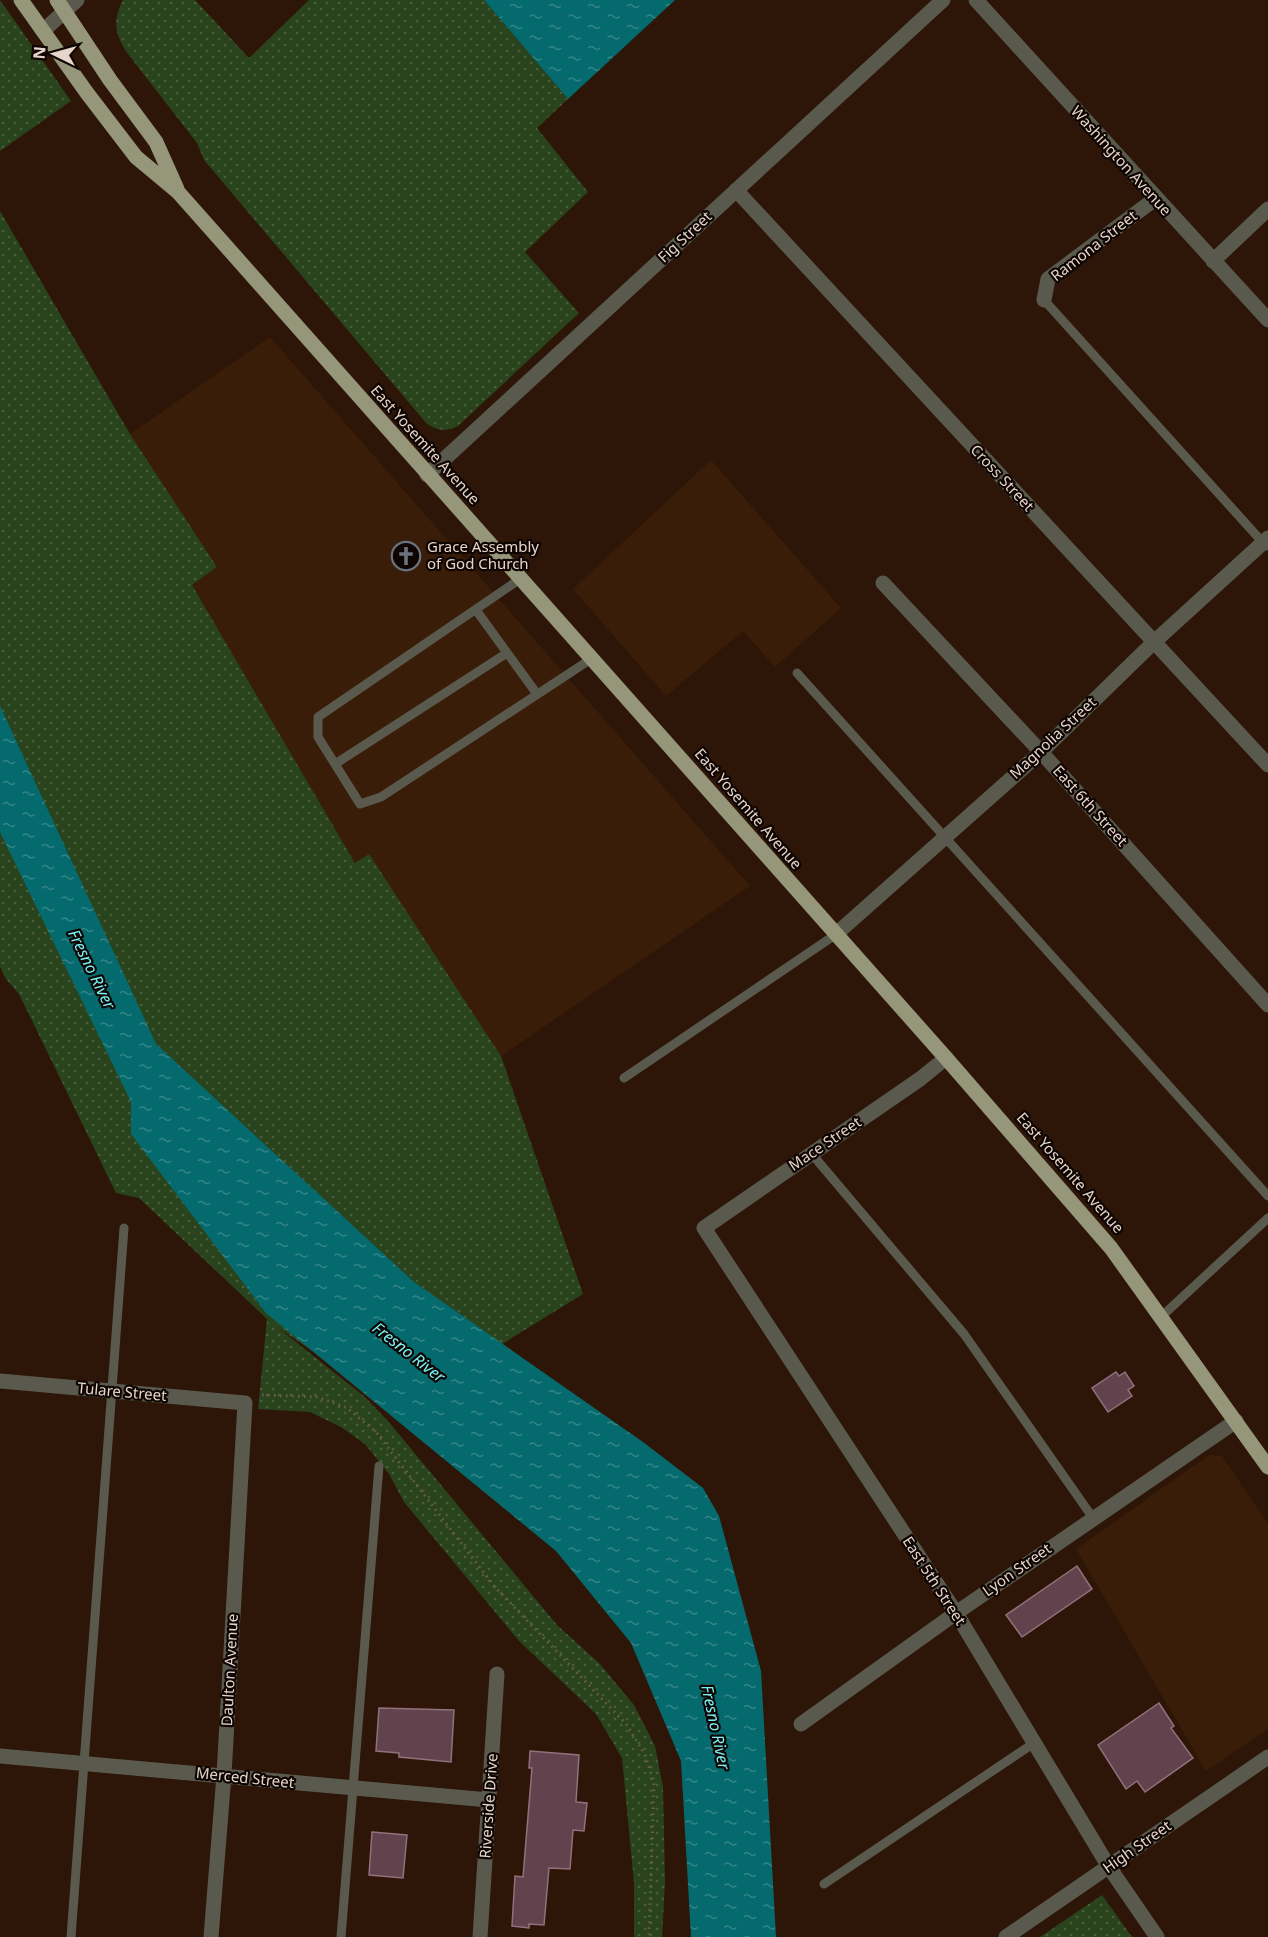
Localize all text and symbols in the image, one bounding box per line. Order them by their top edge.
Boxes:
north arrow [24,24,84,84]
text: N [28,45,51,60]
street label: Washington Avenue [1067,101,1176,219]
street label: Ramona Street [1046,205,1141,285]
street label: Fig Street [653,206,716,266]
street label: East Yosemite Avenue [367,380,485,508]
street label: Cross Street [967,440,1039,515]
place label: Grace Assembly of God Church [427,536,539,573]
church icon: Grace Assembly of God Church [390,540,422,572]
street label: Magnolia Street [1005,692,1100,783]
street label: East Yosemite Avenue [691,744,807,873]
street label: East 6th Street [1049,761,1133,850]
water label: Fresno River [63,925,121,1013]
street label: East Yosemite Avenue [1013,1108,1129,1237]
street label: Mace Street [784,1111,865,1175]
water label: Fresno River [368,1317,450,1388]
street label: Tulare Street [77,1377,168,1405]
street label: East 5th Street [899,1532,971,1629]
street label: Lyon Street [978,1538,1055,1600]
street label: Daulton Avenue [216,1613,242,1727]
water label: Fresno River [696,1683,736,1772]
street label: Riverside Drive [474,1753,502,1859]
street label: Merced Street [195,1762,296,1792]
street label: High Street [1098,1815,1175,1877]

